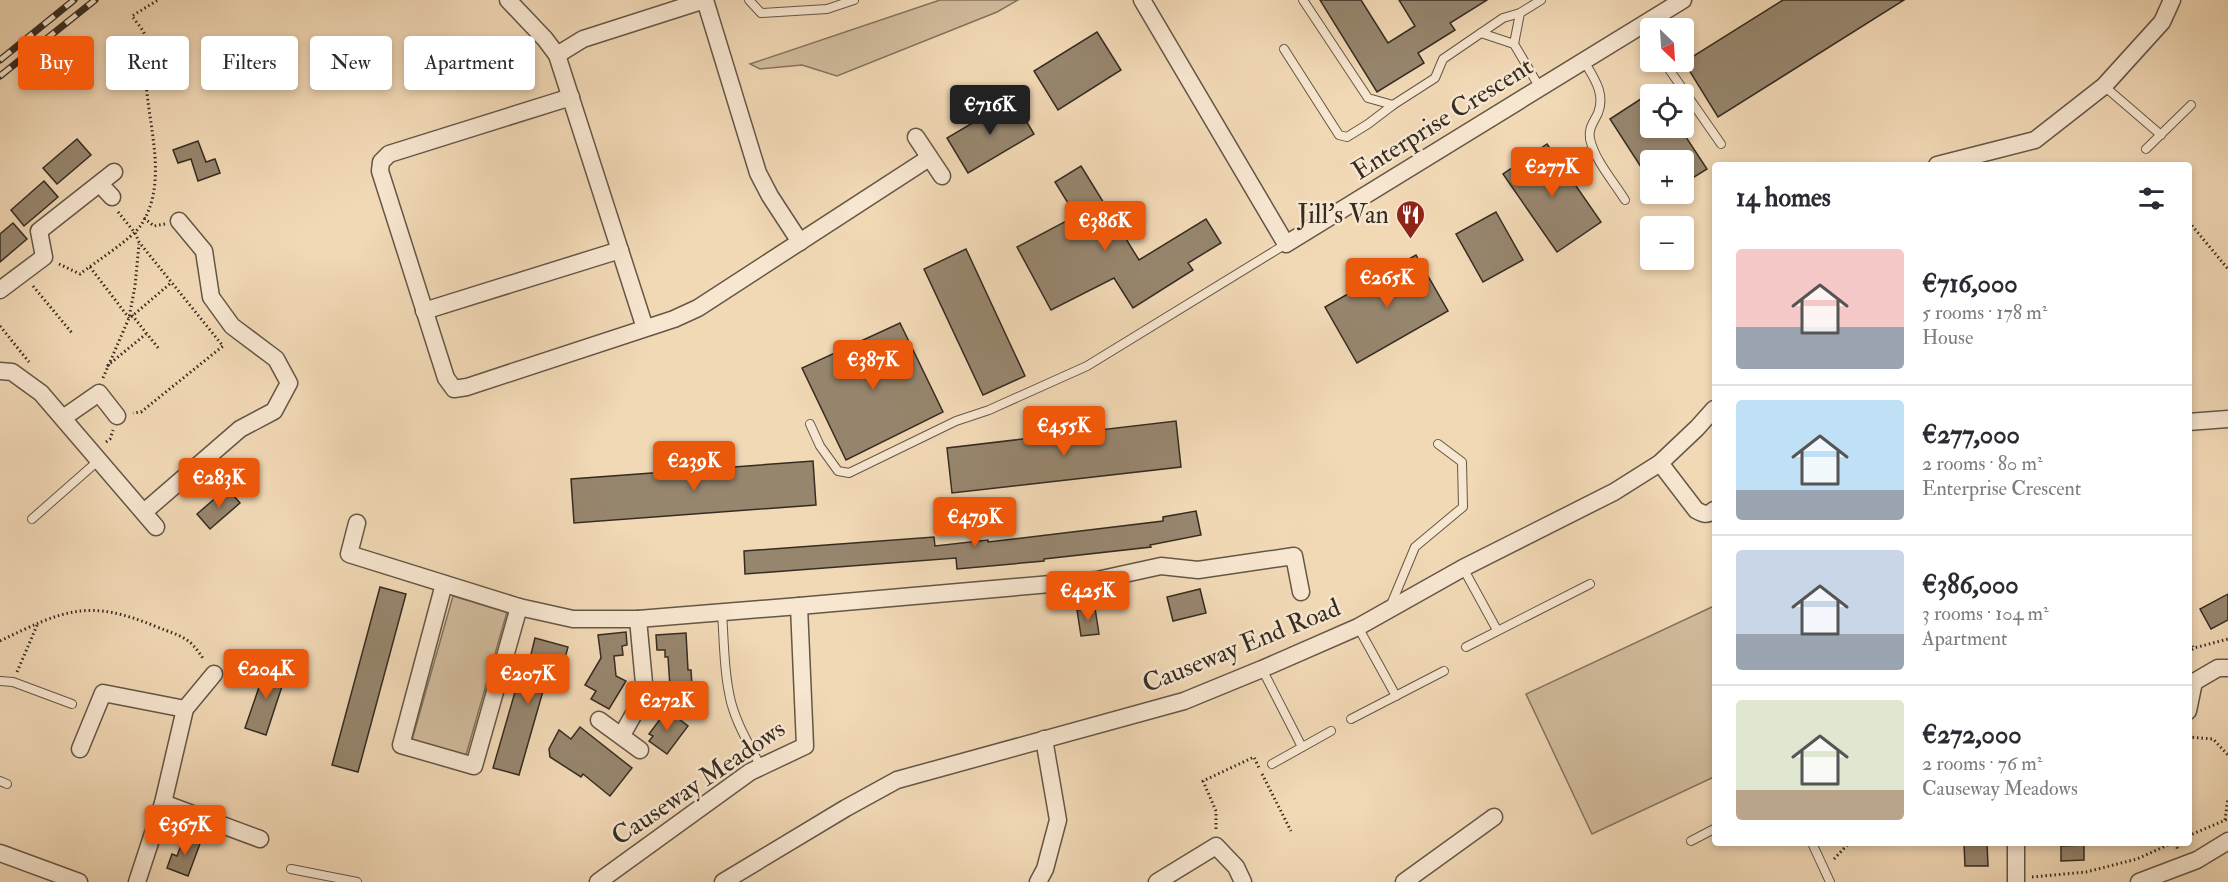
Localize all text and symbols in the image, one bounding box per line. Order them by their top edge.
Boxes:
north arrow [1640,18,1694,72]
map controls [1640,18,1694,270]
chip: Buy [18,36,94,90]
chip: Rent [106,36,189,90]
chip: Filters [201,36,298,90]
chip: New [310,36,392,90]
chip: Apartment [404,36,535,90]
street label: Enterprise Crescent [1346,50,1539,188]
button: locate [1640,84,1694,138]
pin: €716K [948,85,1032,136]
text: €716K [964,92,1016,117]
pin: €277K [1510,147,1594,198]
button: + [1640,150,1694,204]
text: €277K [1525,154,1579,179]
text: 14 homes [1736,182,1831,214]
icon: filters [2135,182,2168,215]
restaurant icon: Jill's Van [1394,198,1426,240]
place label: Jill's Van [1297,199,1389,231]
pin: €386K [1063,201,1147,252]
text: €386K [1079,208,1131,233]
button: − [1640,216,1694,270]
pin: €265K [1345,258,1429,309]
text: €265K [1360,265,1414,290]
text: €716,000 [1922,268,2018,300]
icon: home [1784,273,1856,345]
text: 5 rooms · 178 m² [1922,300,2047,325]
text: House [1922,325,1973,350]
pin: €387K [831,340,915,391]
text: €387K [847,347,899,372]
pin: €455K [1022,406,1106,457]
text: €455K [1037,413,1091,438]
text: €277,000 [1922,419,2020,451]
icon: home [1784,424,1856,496]
pin: €239K [652,441,736,492]
text: €239K [667,448,721,473]
text: 2 rooms · 80 m² [1922,451,2043,476]
pin: €283K [177,458,261,509]
text: €283K [193,465,245,490]
text: Enterprise Crescent [1922,476,2081,501]
pin: €479K [933,497,1017,548]
text: €479K [947,504,1003,529]
text: €386,000 [1922,569,2019,601]
pin: €425K [1046,571,1130,622]
icon: home [1784,574,1856,646]
text: €425K [1060,578,1116,603]
street label: Causeway End Road [1138,592,1345,700]
text: 3 rooms · 104 m² [1922,601,2049,626]
text: Apartment [1922,626,2007,651]
pin: €204K [224,649,308,700]
pin: €207K [486,654,570,705]
text: €204K [238,656,294,681]
text: €207K [500,661,556,686]
pin: €272K [625,681,709,732]
text: €272K [639,688,695,713]
street label: Causeway Meadows [606,713,792,853]
text: €272,000 [1922,719,2022,751]
icon: home [1784,724,1856,796]
text: 2 rooms · 76 m² [1922,751,2042,776]
text: Causeway Meadows [1922,776,2078,801]
pin: €367K [143,805,227,856]
text: €367K [159,812,211,837]

